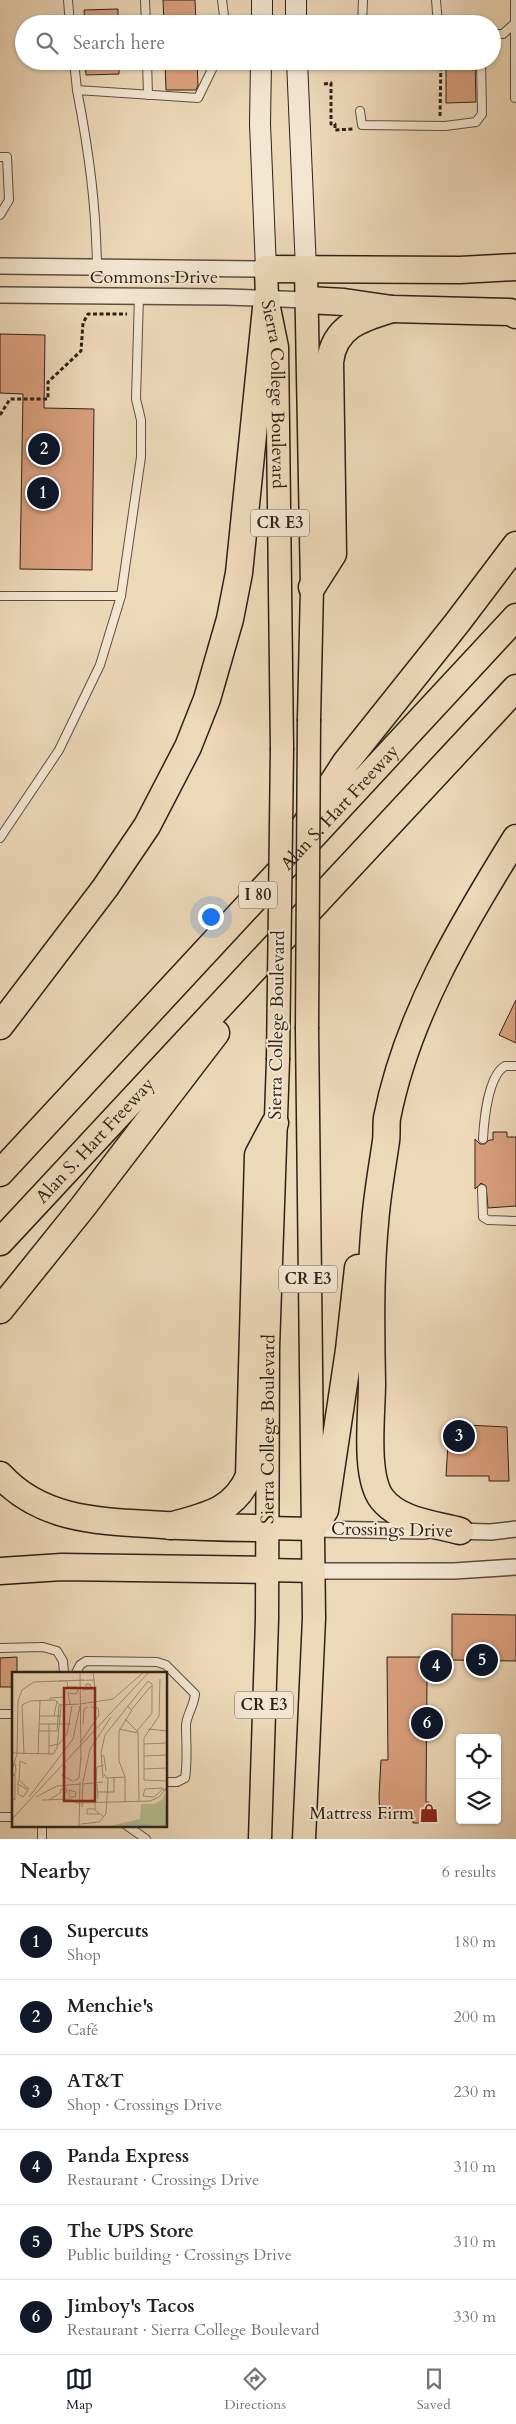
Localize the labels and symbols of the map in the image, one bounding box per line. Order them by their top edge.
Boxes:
street label: Commons Drive [90,265,218,290]
street label: Sierra College Boulevard [255,298,291,489]
pin: 2 [28,430,60,468]
pin: 1 [27,474,59,512]
road number: CR E3 [251,509,309,536]
street label: Alan S. Hart Freeway [275,738,405,876]
road number: I 80 [239,882,277,908]
your location [198,904,224,930]
street label: Sierra College Boulevard [263,930,291,1120]
street label: Alan S. Hart Freeway [30,1072,160,1209]
road number: CR E3 [279,1266,337,1292]
street label: Sierra College Boulevard [255,1333,281,1524]
pin: 3 [443,1417,475,1455]
street label: Crossings Drive [331,1516,453,1544]
pin: 5 [466,1641,498,1679]
pin: 4 [420,1647,452,1685]
inset map [12,1672,168,1826]
road number: CR E3 [235,1692,293,1718]
pin: 6 [411,1704,443,1742]
place label: Mattress Firm [309,1801,415,1826]
shop icon: Mattress Firm [418,1802,440,1824]

